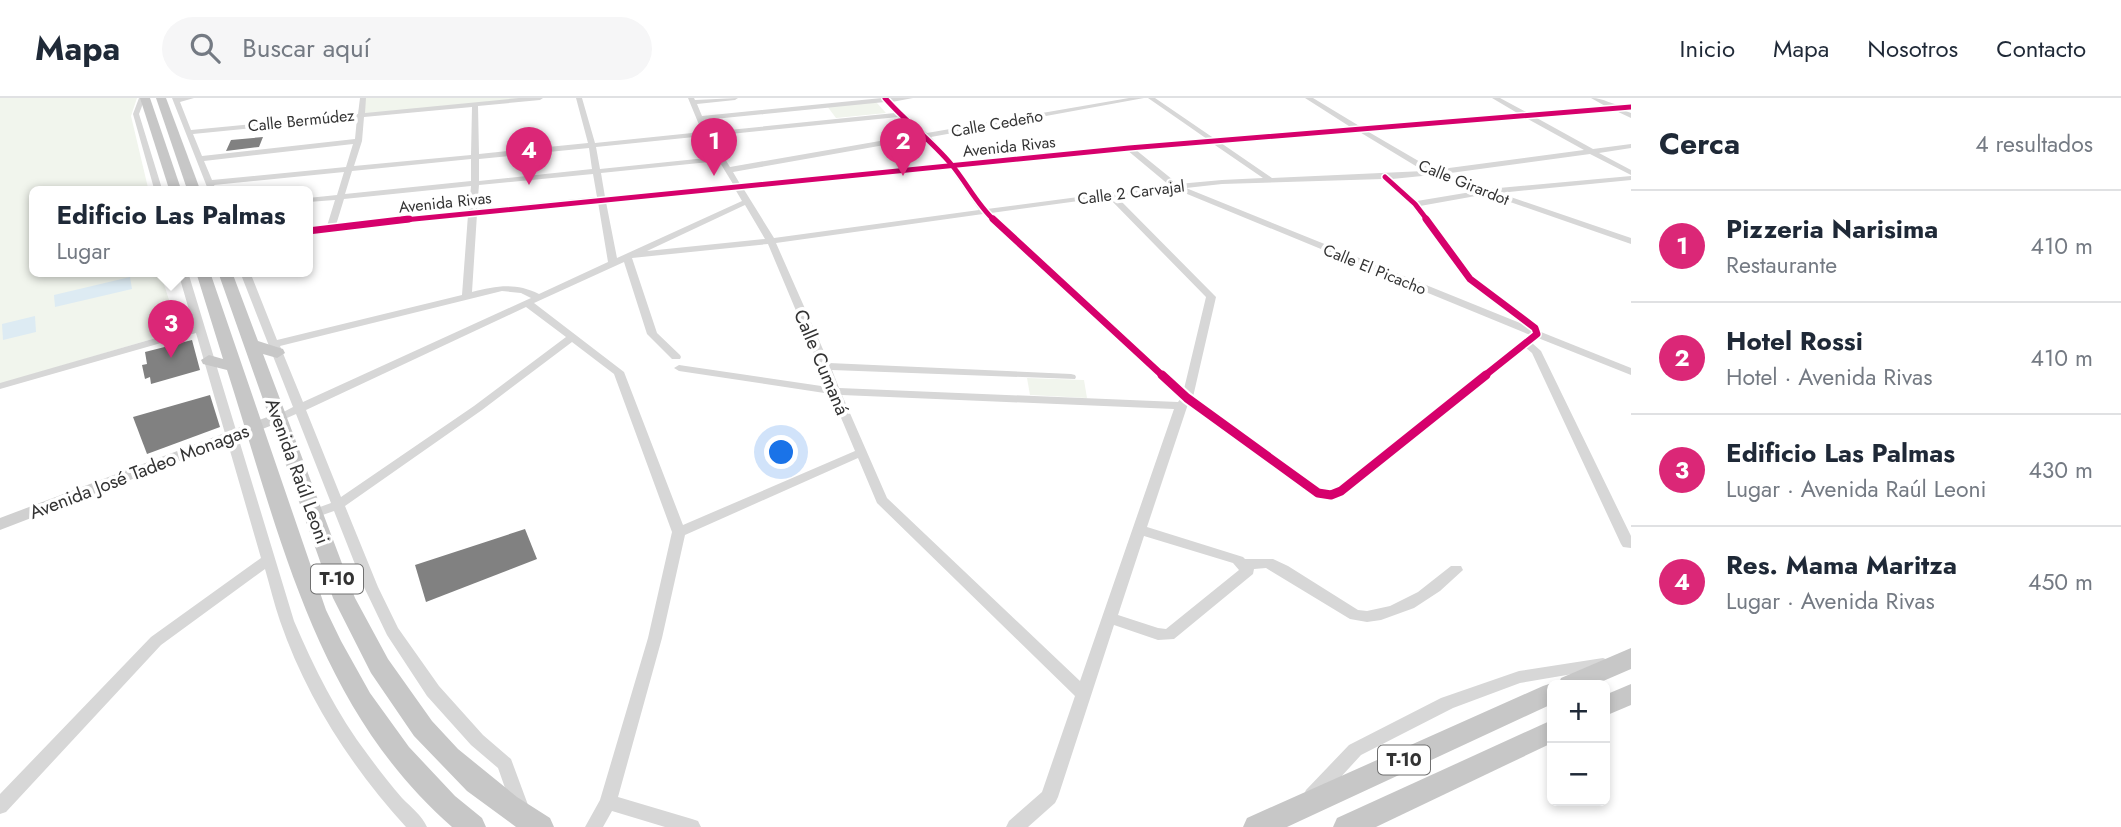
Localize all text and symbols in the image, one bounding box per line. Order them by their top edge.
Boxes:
search box [162,17,652,80]
text: Mapa [35,25,120,72]
icon: search [186,29,224,67]
text: Buscar aquí [242,29,370,67]
text: Inicio [1680,31,1735,66]
text: Mapa [1773,31,1829,66]
text: Nosotros [1867,31,1958,66]
text: Contacto [1996,31,2086,66]
street label: Calle Bermúdez [247,103,356,138]
street label: Calle Cedeño [949,104,1045,143]
pin: 1 [691,118,737,176]
pin: 2 [880,118,926,176]
text: Cerca [1659,122,1740,165]
pin: 4 [506,127,552,185]
text: 4 resultados [1975,127,2093,161]
street label: Avenida Rivas [961,130,1057,163]
street label: Calle Girardot [1415,154,1513,211]
street label: Calle 2 Carvajal [1076,175,1186,210]
popup [29,186,313,277]
street label: Avenida Rivas [397,186,493,219]
text: Edificio Las Palmas [56,196,286,234]
text: Pizzeria Narisima [1726,210,1938,248]
text: 1 [1676,229,1688,263]
text: 410 m [2031,229,2093,263]
text: Lugar [56,234,110,268]
street label: Calle El Picacho [1320,238,1430,301]
text: Restaurante [1726,248,1837,282]
pin: 3 [148,300,194,358]
street label: Calle Cumaná [787,305,856,419]
text: Hotel Rossi [1726,322,1863,360]
text: 2 [1674,341,1690,375]
text: 410 m [2031,341,2093,375]
text: Hotel · Avenida Rivas [1726,360,1932,394]
street label: Avenida Raúl Leoni [259,394,336,548]
street label: Avenida José Tadeo Monagas [25,417,253,526]
text: Edificio Las Palmas [1726,434,1955,472]
your location [764,435,798,469]
text: 3 [1675,453,1689,487]
text: 430 m [2028,453,2093,487]
text: Lugar · Avenida Raúl Leoni [1726,472,1987,506]
text: Res. Mama Maritza [1726,546,1957,584]
road number: T-10 [311,564,363,593]
text: 4 [1674,565,1690,599]
text: 450 m [2028,565,2093,599]
text: Lugar · Avenida Rivas [1726,584,1935,618]
map controls [1547,680,1610,806]
button: + [1547,680,1610,743]
button: − [1547,743,1610,806]
road number: T-10 [1378,746,1430,774]

